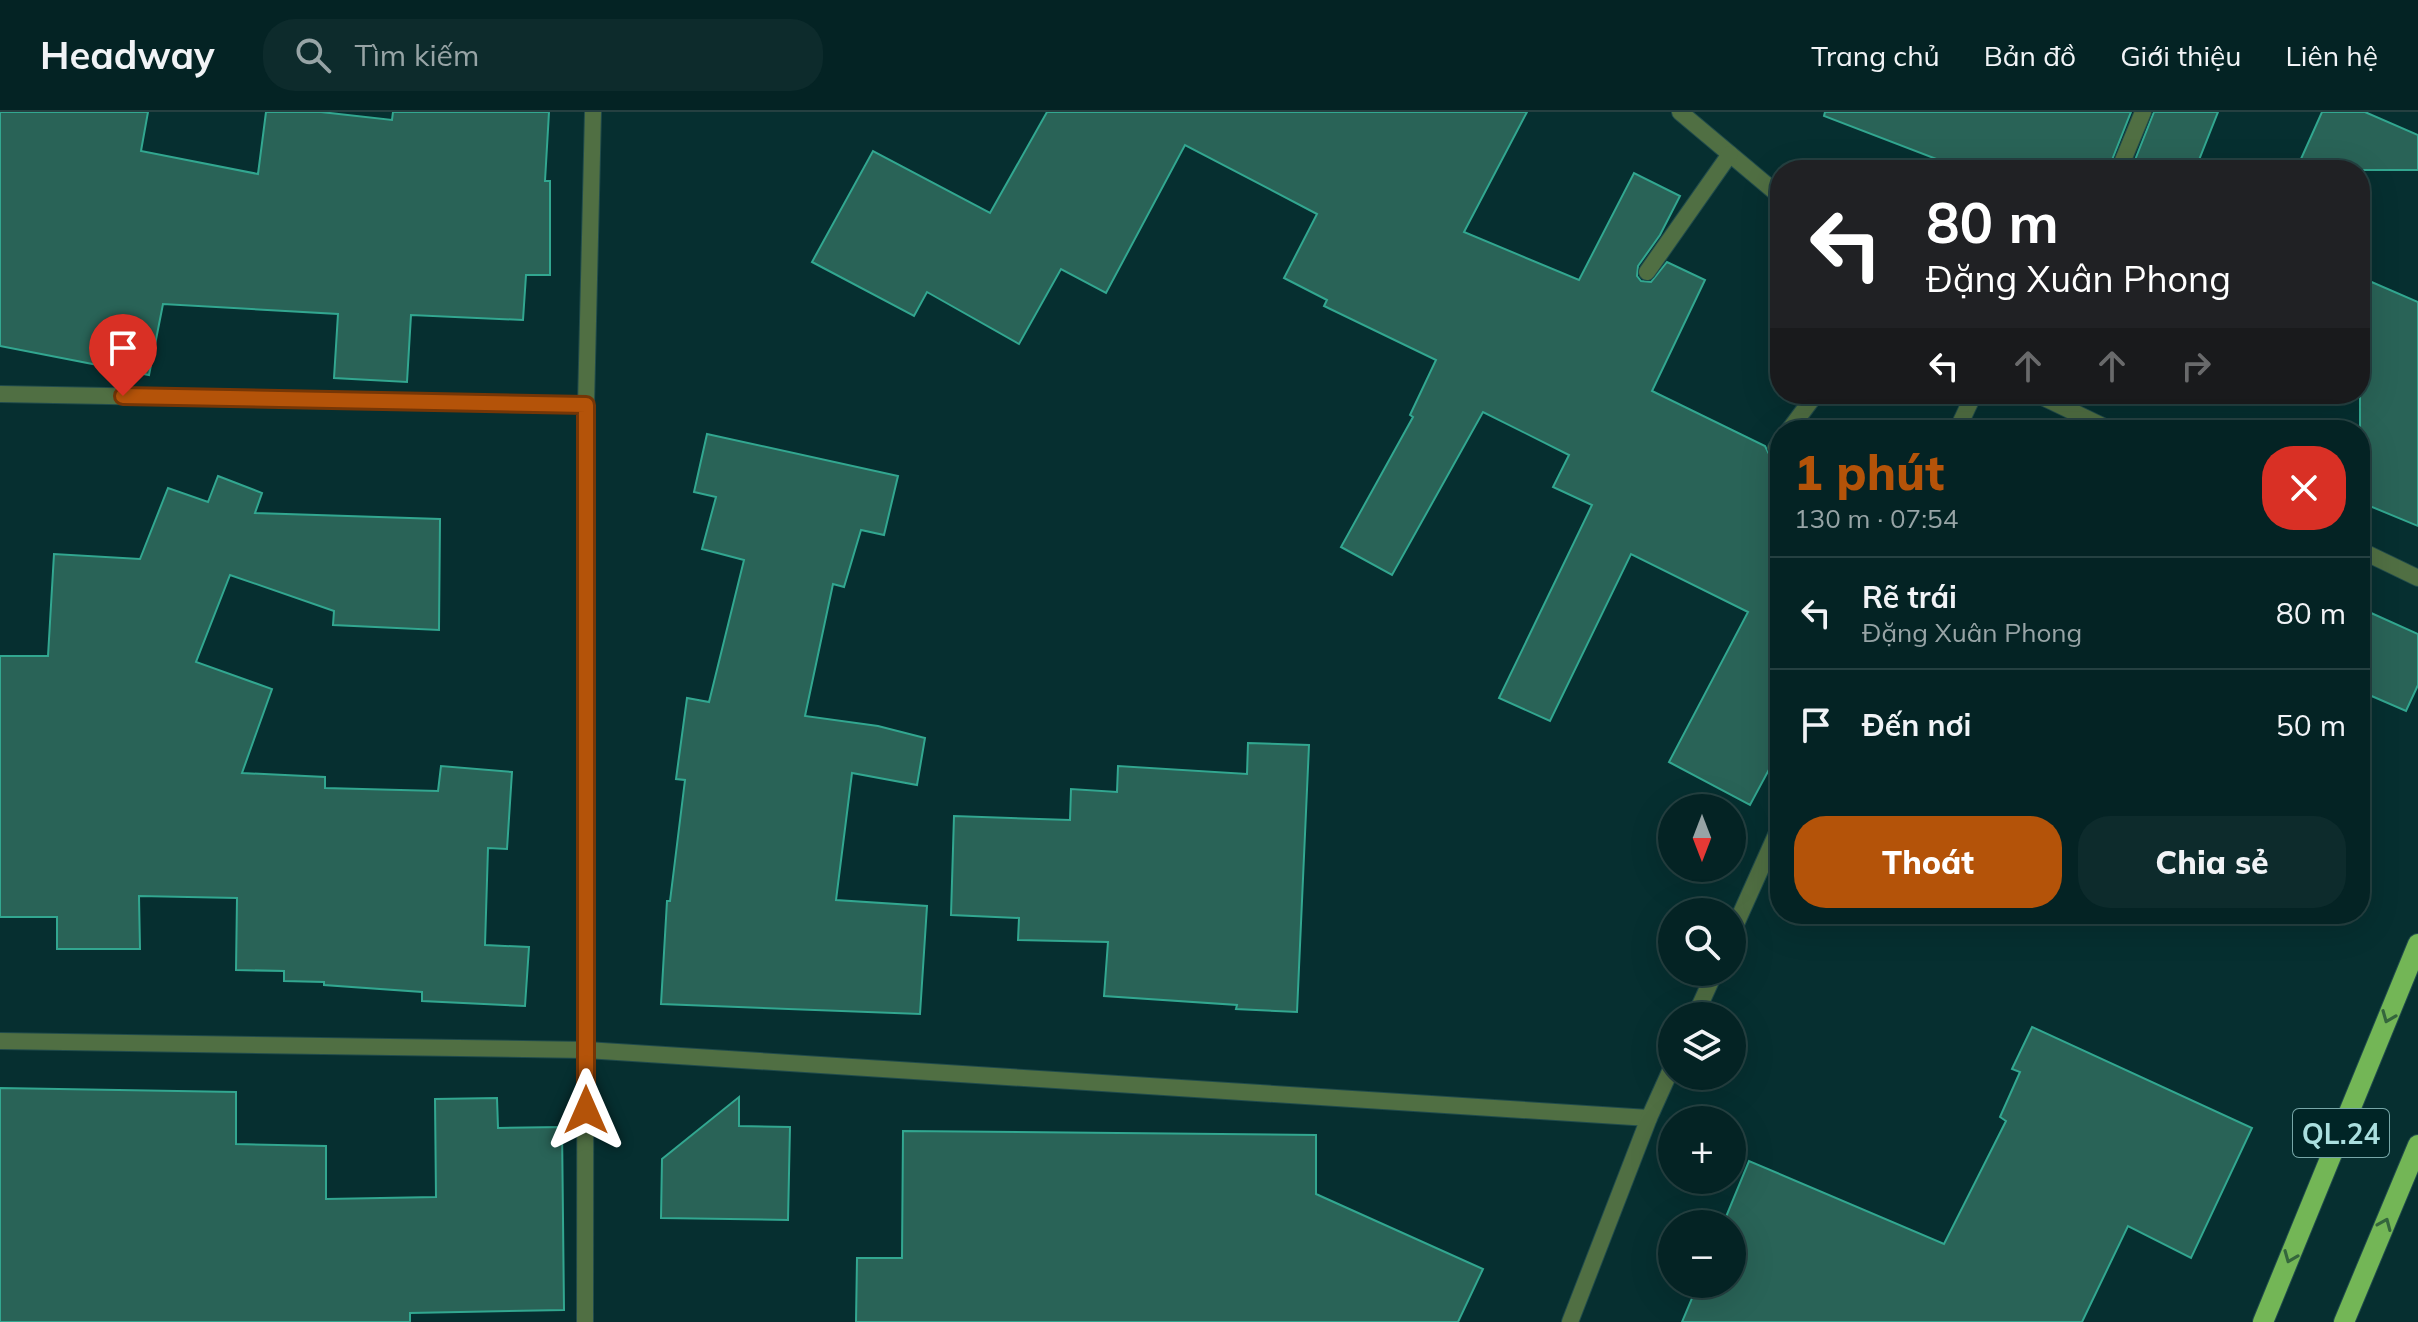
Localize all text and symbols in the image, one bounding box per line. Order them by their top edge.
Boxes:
search box [263,19,823,91]
text: Headway [40,31,215,79]
icon: search [291,33,335,77]
text: Tìm kiếm [355,36,479,74]
text: Trang chủ [1811,38,1940,73]
text: Bản đồ [1984,38,2076,73]
text: Giới thiệu [2120,38,2241,73]
text: Liên hệ [2285,38,2378,73]
text: 80 m [1926,187,2059,257]
icon: left [1794,192,1898,296]
text: Đặng Xuân Phong [1926,256,2231,301]
pin [89,314,157,396]
icon: arrive [101,326,145,370]
icon: left [1922,344,1966,388]
icon: ahead [2006,344,2050,388]
icon: ahead [2090,344,2134,388]
icon: right [2174,344,2218,388]
text: 1 phút [1794,442,1944,502]
button: close [2262,446,2346,530]
text: 130 m · 07:54 [1794,502,1958,535]
text: Rẽ trái [1862,578,1957,616]
icon: left [1794,591,1838,635]
text: 80 m [2276,594,2346,632]
text: Đặng Xuân Phong [1862,616,2082,649]
icon: arrive [1794,703,1838,747]
text: Đến nơi [1862,706,1971,744]
text: 50 m [2276,706,2346,744]
north arrow [1658,794,1746,882]
map controls [1658,794,1746,1298]
button: Thoát [1794,816,2062,908]
button: Chia sẻ [2078,816,2346,908]
button: search [1658,898,1746,986]
button: layers [1658,1002,1746,1090]
one-way arrow [2382,1008,2398,1023]
position arrow [544,1068,628,1152]
button: + [1658,1106,1746,1194]
road number: QL.24 [2293,1109,2389,1157]
button: − [1658,1210,1746,1298]
one-way arrow [2375,1218,2391,1232]
one-way arrow [2283,1249,2300,1263]

